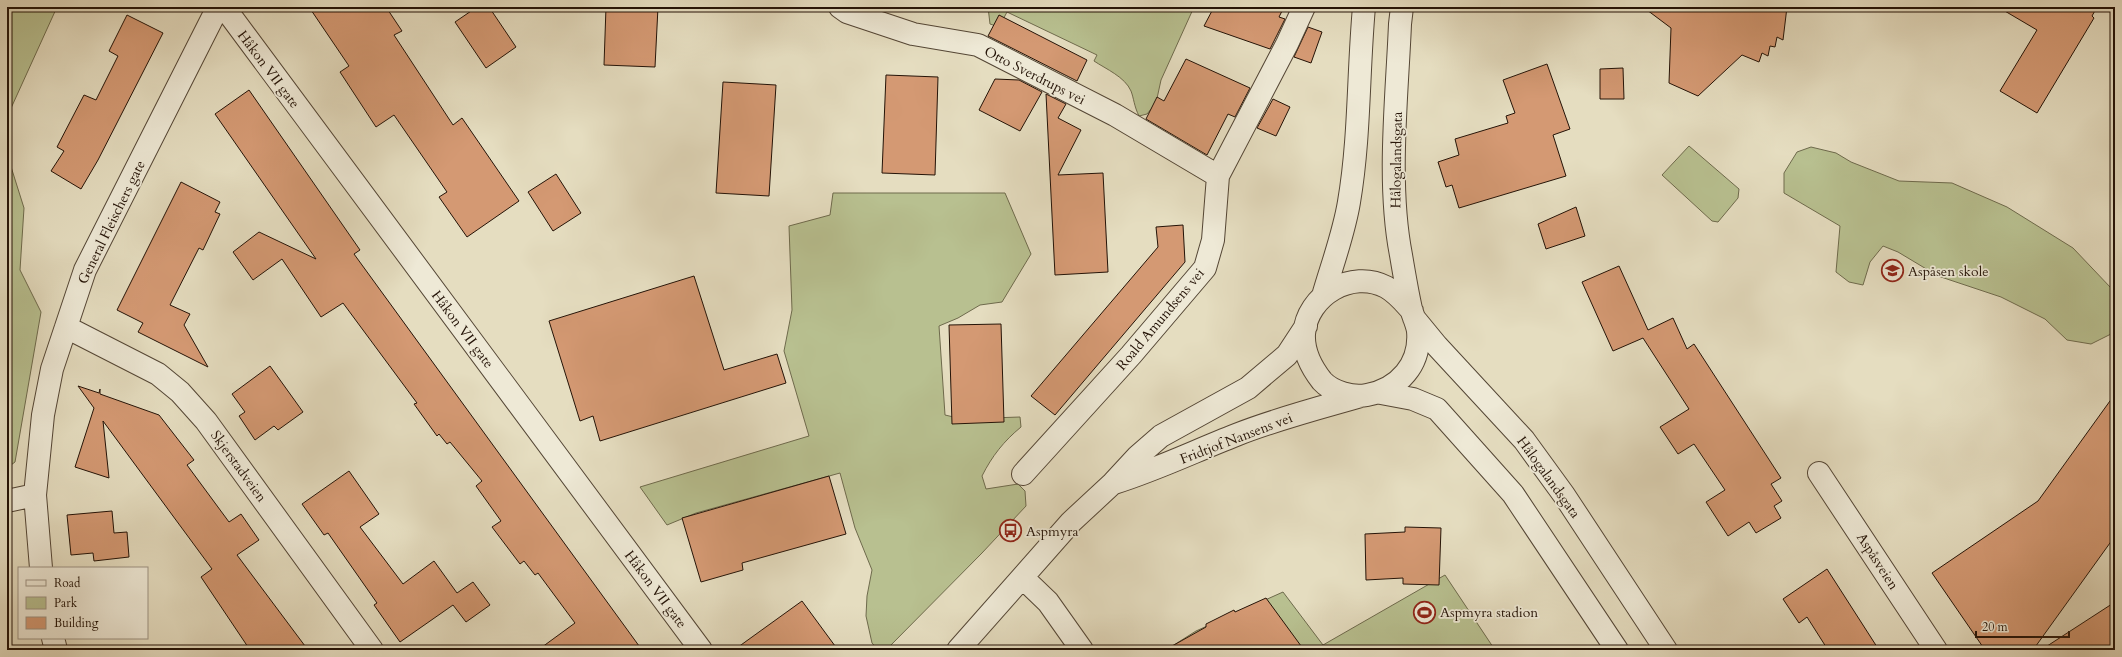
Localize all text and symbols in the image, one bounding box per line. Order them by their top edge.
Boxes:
street label: Håkon VII gate [233,27,304,112]
street label: Otto Sverdrups vei [981,42,1089,109]
street label: Hålogalandsgata [1386,111,1407,209]
street label: General Fleischers gate [73,157,150,287]
school or university icon: Aspåsen skole [1880,258,1906,284]
place label: Aspåsen skole [1908,262,1989,281]
street label: Roald Amundsens vei [1112,264,1209,374]
street label: Håkon VII gate [427,287,498,372]
street label: Fridtjof Nansens vei [1177,408,1295,469]
street label: Skjerstadveien [206,427,271,506]
street label: Hålogalandsgata [1512,433,1585,522]
bus stop icon: Aspmyra [998,518,1024,544]
place label: Aspmyra [1026,522,1079,541]
street label: Aspåsveien [1852,529,1903,594]
street label: Håkon VII gate [620,547,691,632]
legend [18,567,148,639]
text: Road [54,575,81,591]
text: Park [54,595,78,611]
sports icon: Aspmyra stadion [1412,599,1438,625]
place label: Aspmyra stadion [1440,603,1538,622]
scale bar [1976,613,2069,639]
text: Building [54,615,99,631]
text: 20 m [1982,619,2009,635]

